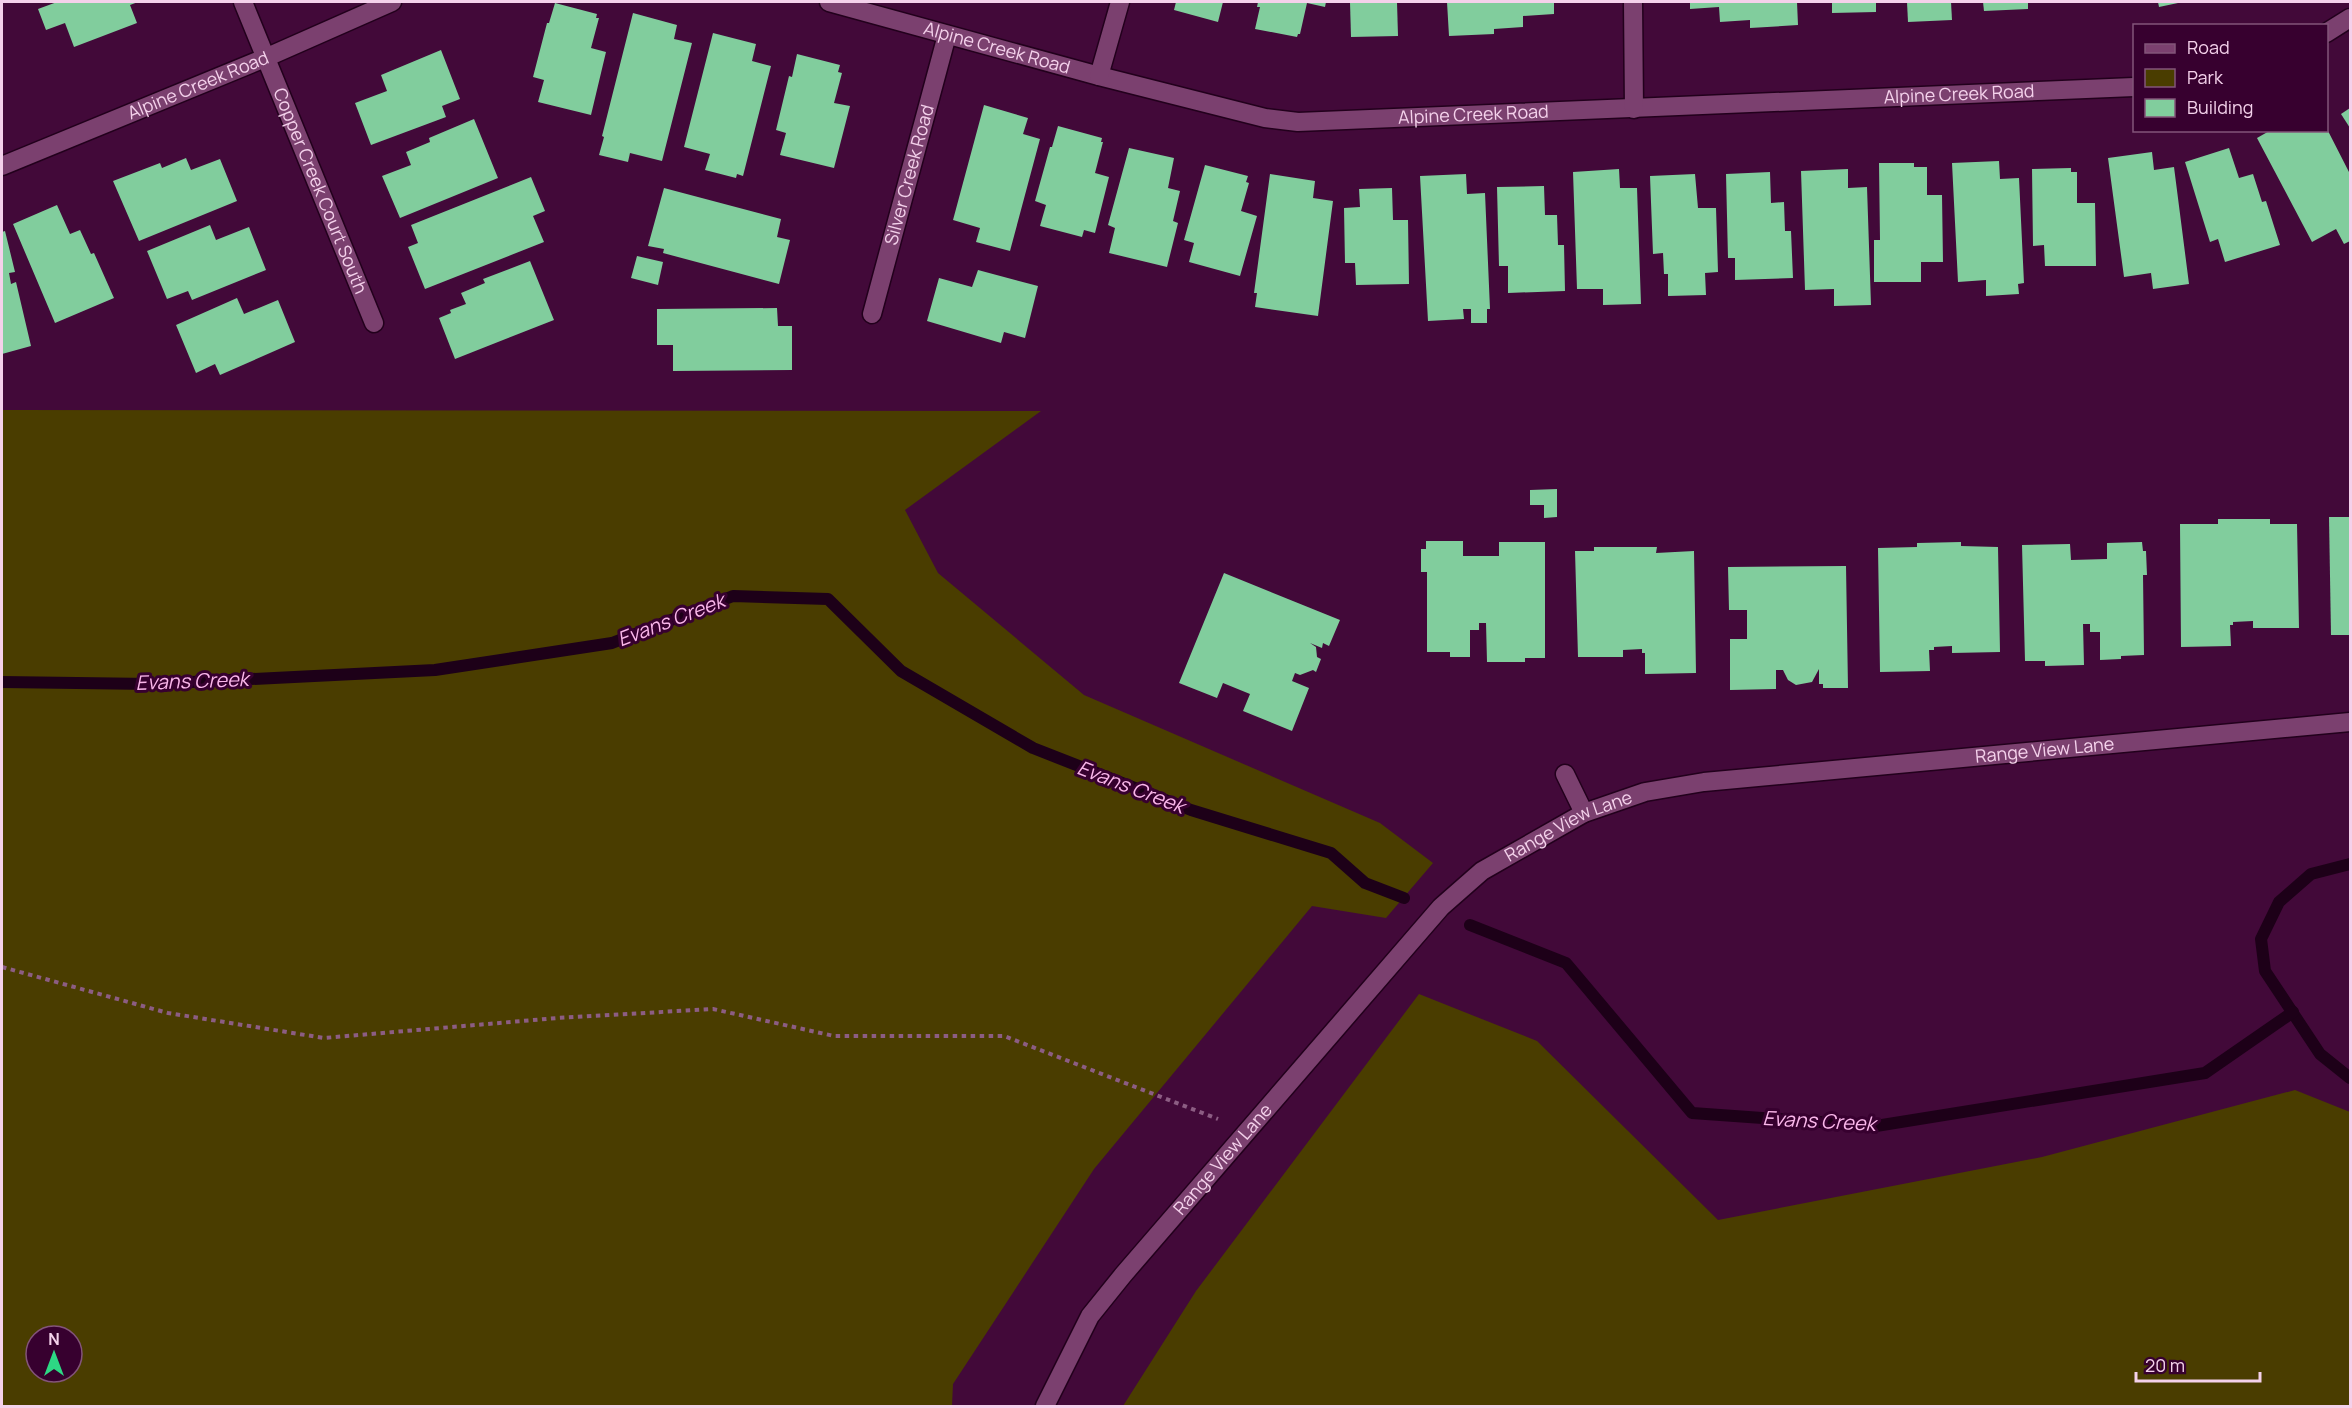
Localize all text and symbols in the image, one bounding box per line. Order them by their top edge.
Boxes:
street label: Alpine Creek Road [921,16,1073,79]
legend [2133,24,2328,132]
text: Road [2187,35,2230,59]
street label: Alpine Creek Road [123,45,272,124]
text: Park [2187,65,2224,89]
street label: Alpine Creek Road [1883,78,2035,108]
street label: Copper Creek Court South [268,84,374,297]
text: Building [2187,95,2253,119]
street label: Alpine Creek Road [1398,99,1549,129]
street label: Silver Creek Road [878,102,939,248]
water label: Evans Creek [613,586,731,652]
water label: Evans Creek [135,665,252,696]
street label: Range View Lane [1974,731,2115,768]
water label: Evans Creek [1074,754,1192,820]
street label: Range View Lane [1500,784,1635,867]
street label: Range View Lane [1167,1098,1277,1219]
water label: Evans Creek [1762,1104,1879,1137]
north arrow [24,1324,84,1384]
text: N [48,1328,60,1350]
scale bar [2136,1345,2260,1383]
text: 20 m [2145,1353,2185,1377]

